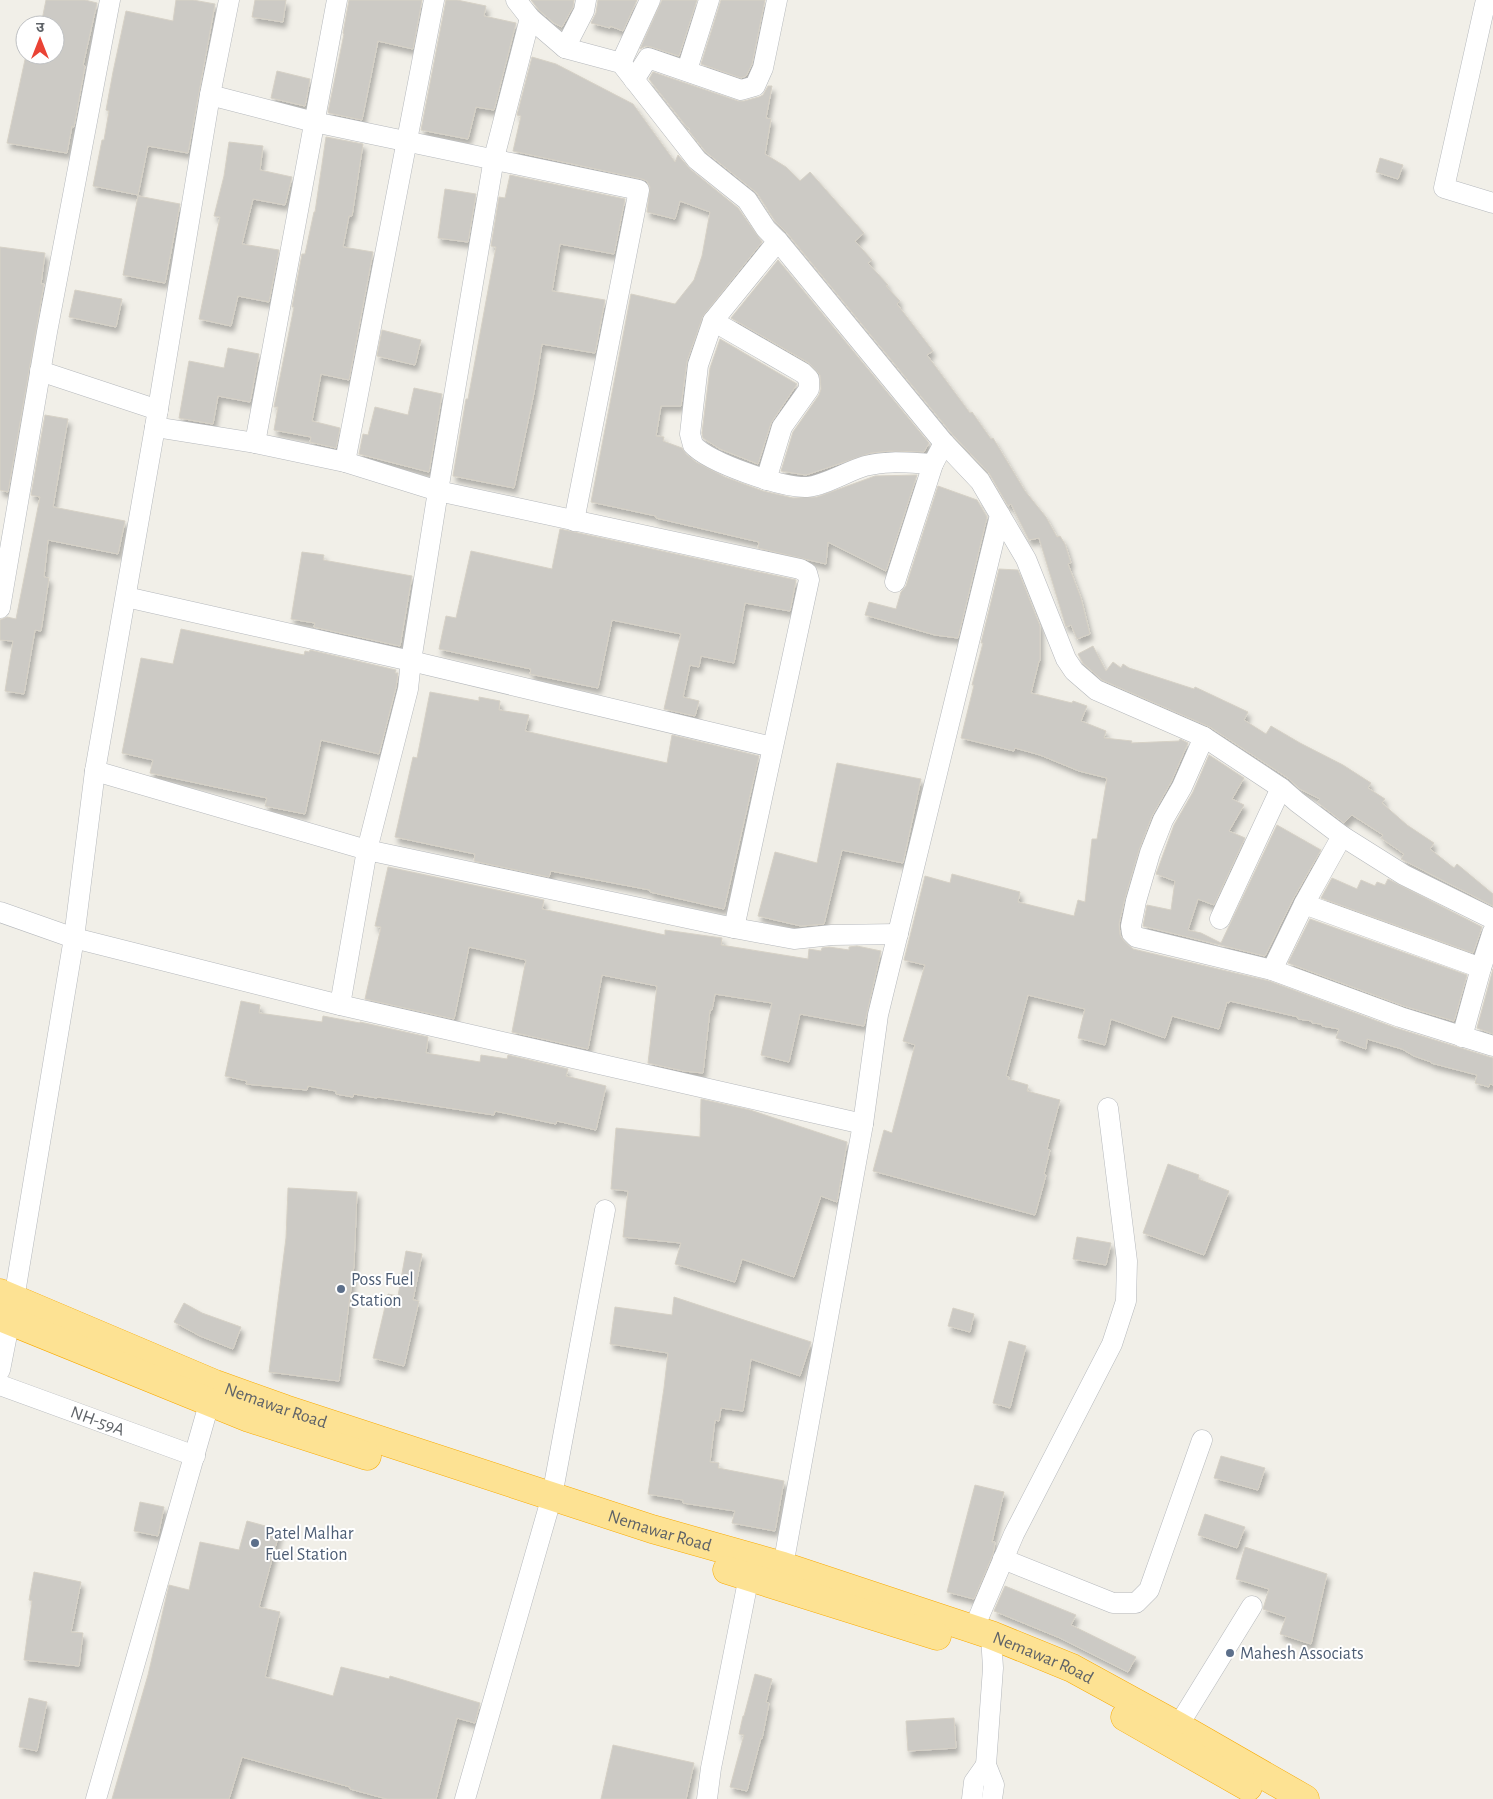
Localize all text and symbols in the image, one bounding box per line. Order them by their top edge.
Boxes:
north arrow [15,15,65,65]
text: उ [36,21,45,35]
place label: Poss Fuel Station [351,1271,414,1310]
marker: Poss Fuel Station [335,1283,347,1295]
street label: Nemawar Road [222,1380,329,1432]
street label: NH-59A [68,1403,127,1440]
street label: Nemawar Road [606,1507,714,1555]
place label: Patel Malhar Fuel Station [265,1525,354,1564]
marker: Patel Malhar Fuel Station [249,1537,261,1549]
street label: Nemawar Road [990,1629,1096,1688]
place label: Mahesh Associats [1240,1645,1364,1663]
marker: Mahesh Associats [1224,1647,1236,1659]

